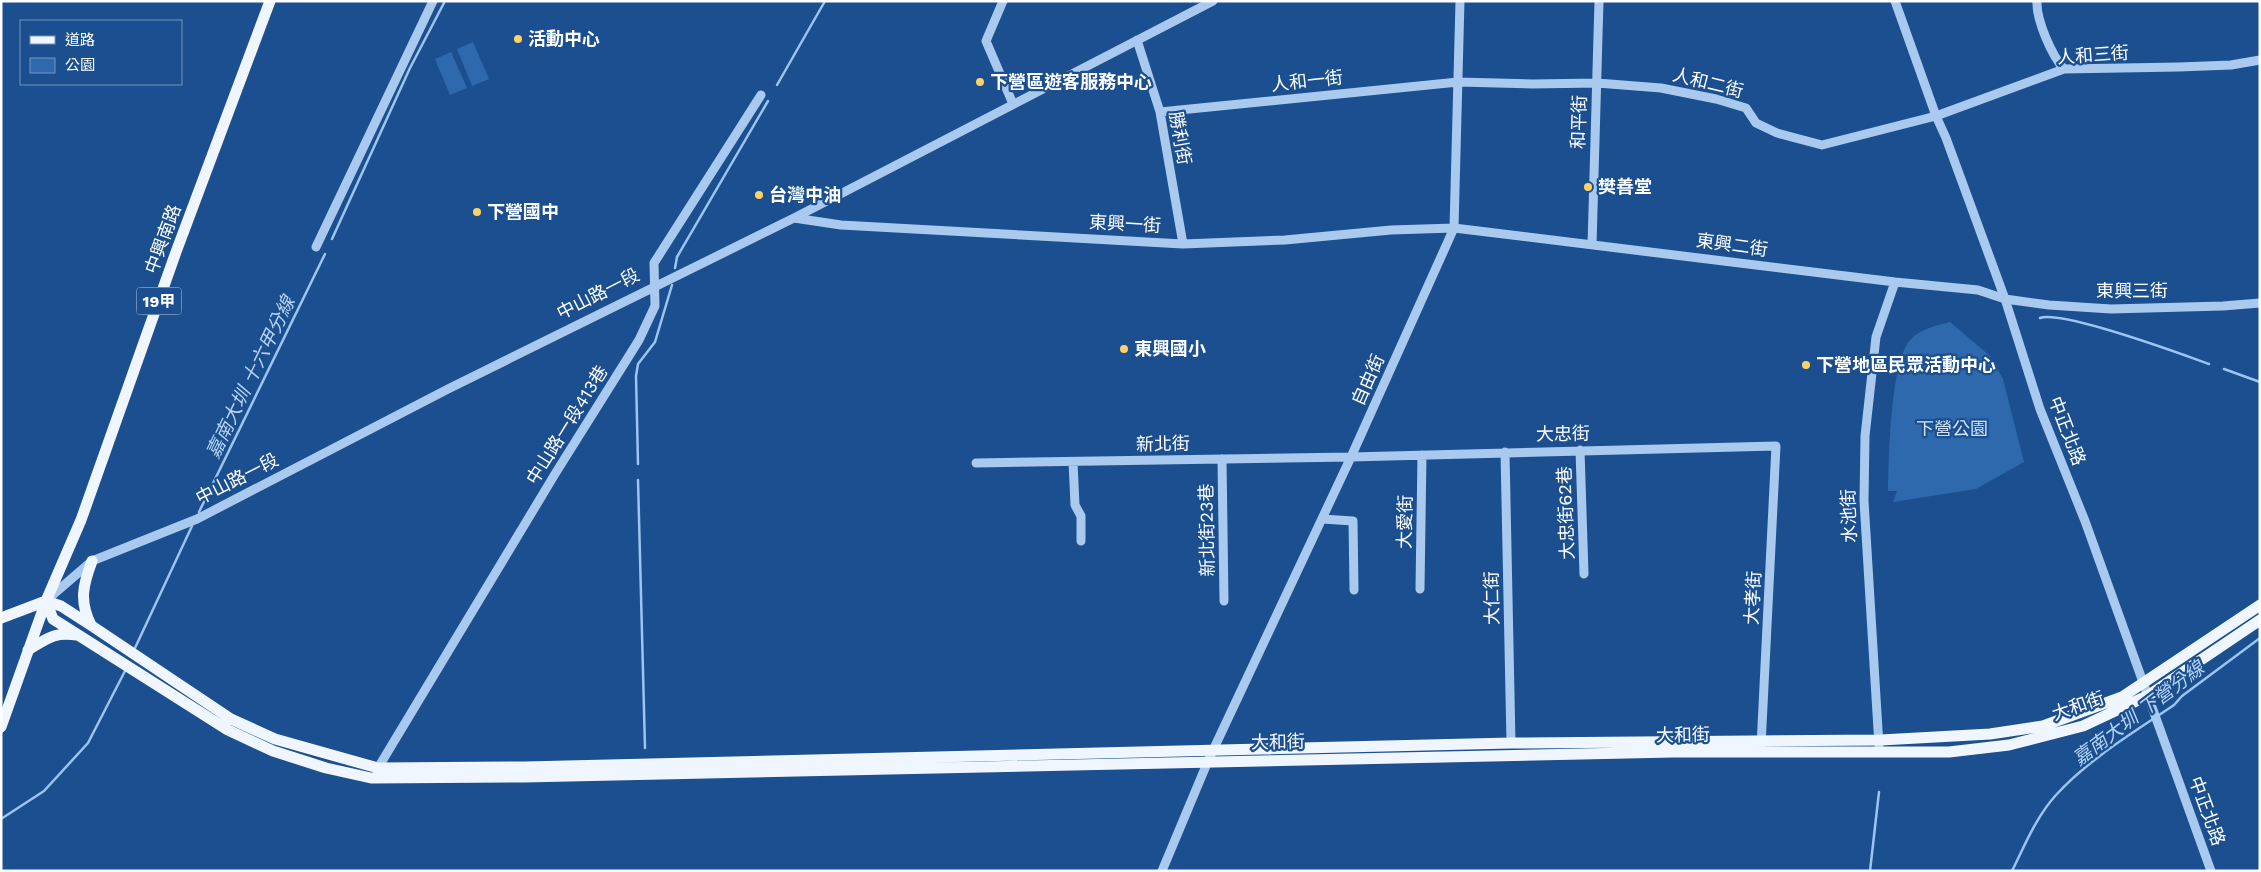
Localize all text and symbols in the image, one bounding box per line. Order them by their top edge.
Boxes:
legend [20,20,182,85]
place label: 活動中心 [528,28,600,49]
text: 道路 [65,31,95,49]
marker: 活動中心 [512,33,524,45]
street label: 人和三街 [2056,42,2130,67]
text: 公園 [65,56,95,74]
street label: 人和二街 [1671,64,1746,101]
street label: 人和一街 [1270,66,1344,95]
place label: 下營區遊客服務中心 [990,71,1152,92]
marker: 下營區遊客服務中心 [974,76,986,88]
street label: 和平街 [1567,95,1590,149]
street label: 勝利街 [1165,110,1196,166]
place label: 樊善堂 [1598,176,1652,197]
marker: 樊善堂 [1582,181,1594,193]
place label: 台灣中油 [769,184,841,205]
marker: 台灣中油 [753,189,765,201]
street label: 中興南路 [140,201,185,276]
place label: 下營國中 [487,201,559,222]
marker: 下營國中 [471,206,483,218]
street label: 東興一街 [1089,211,1162,236]
street label: 東興二街 [1695,229,1769,260]
street label: 中山路一段 [553,264,643,323]
street label: 東興三街 [2096,280,2168,301]
road number: 19甲 [136,288,182,314]
water label: 嘉南大圳 十六甲分線 [201,291,301,462]
place label: 東興國小 [1134,338,1206,359]
marker: 東興國小 [1118,343,1130,355]
street label: 自由街 [1347,351,1388,409]
place label: 下營地區民眾活動中心 [1816,354,1996,375]
marker: 下營地區民眾活動中心 [1800,359,1812,371]
street label: 中山路一段413巷 [522,361,612,488]
street label: 中正北路 [2045,393,2090,468]
park label: 下營公園 [1916,418,1988,439]
street label: 大忠街 [1536,423,1590,444]
street label: 新北街 [1136,433,1190,454]
street label: 中山路一段 [192,449,282,508]
street label: 大忠街62巷 [1553,466,1578,560]
street label: 新北街23巷 [1195,483,1218,577]
street label: 水池街 [1837,489,1860,543]
street label: 大愛街 [1394,495,1415,549]
street label: 大孝街 [1741,570,1764,625]
street label: 大仁街 [1481,571,1502,625]
water label: 嘉南大圳 下營分線 [2068,655,2210,770]
street label: 大和街 [2049,687,2107,724]
street label: 大和街 [1656,724,1710,745]
street label: 大和街 [1251,731,1305,752]
street label: 中正北路 [2185,773,2230,848]

